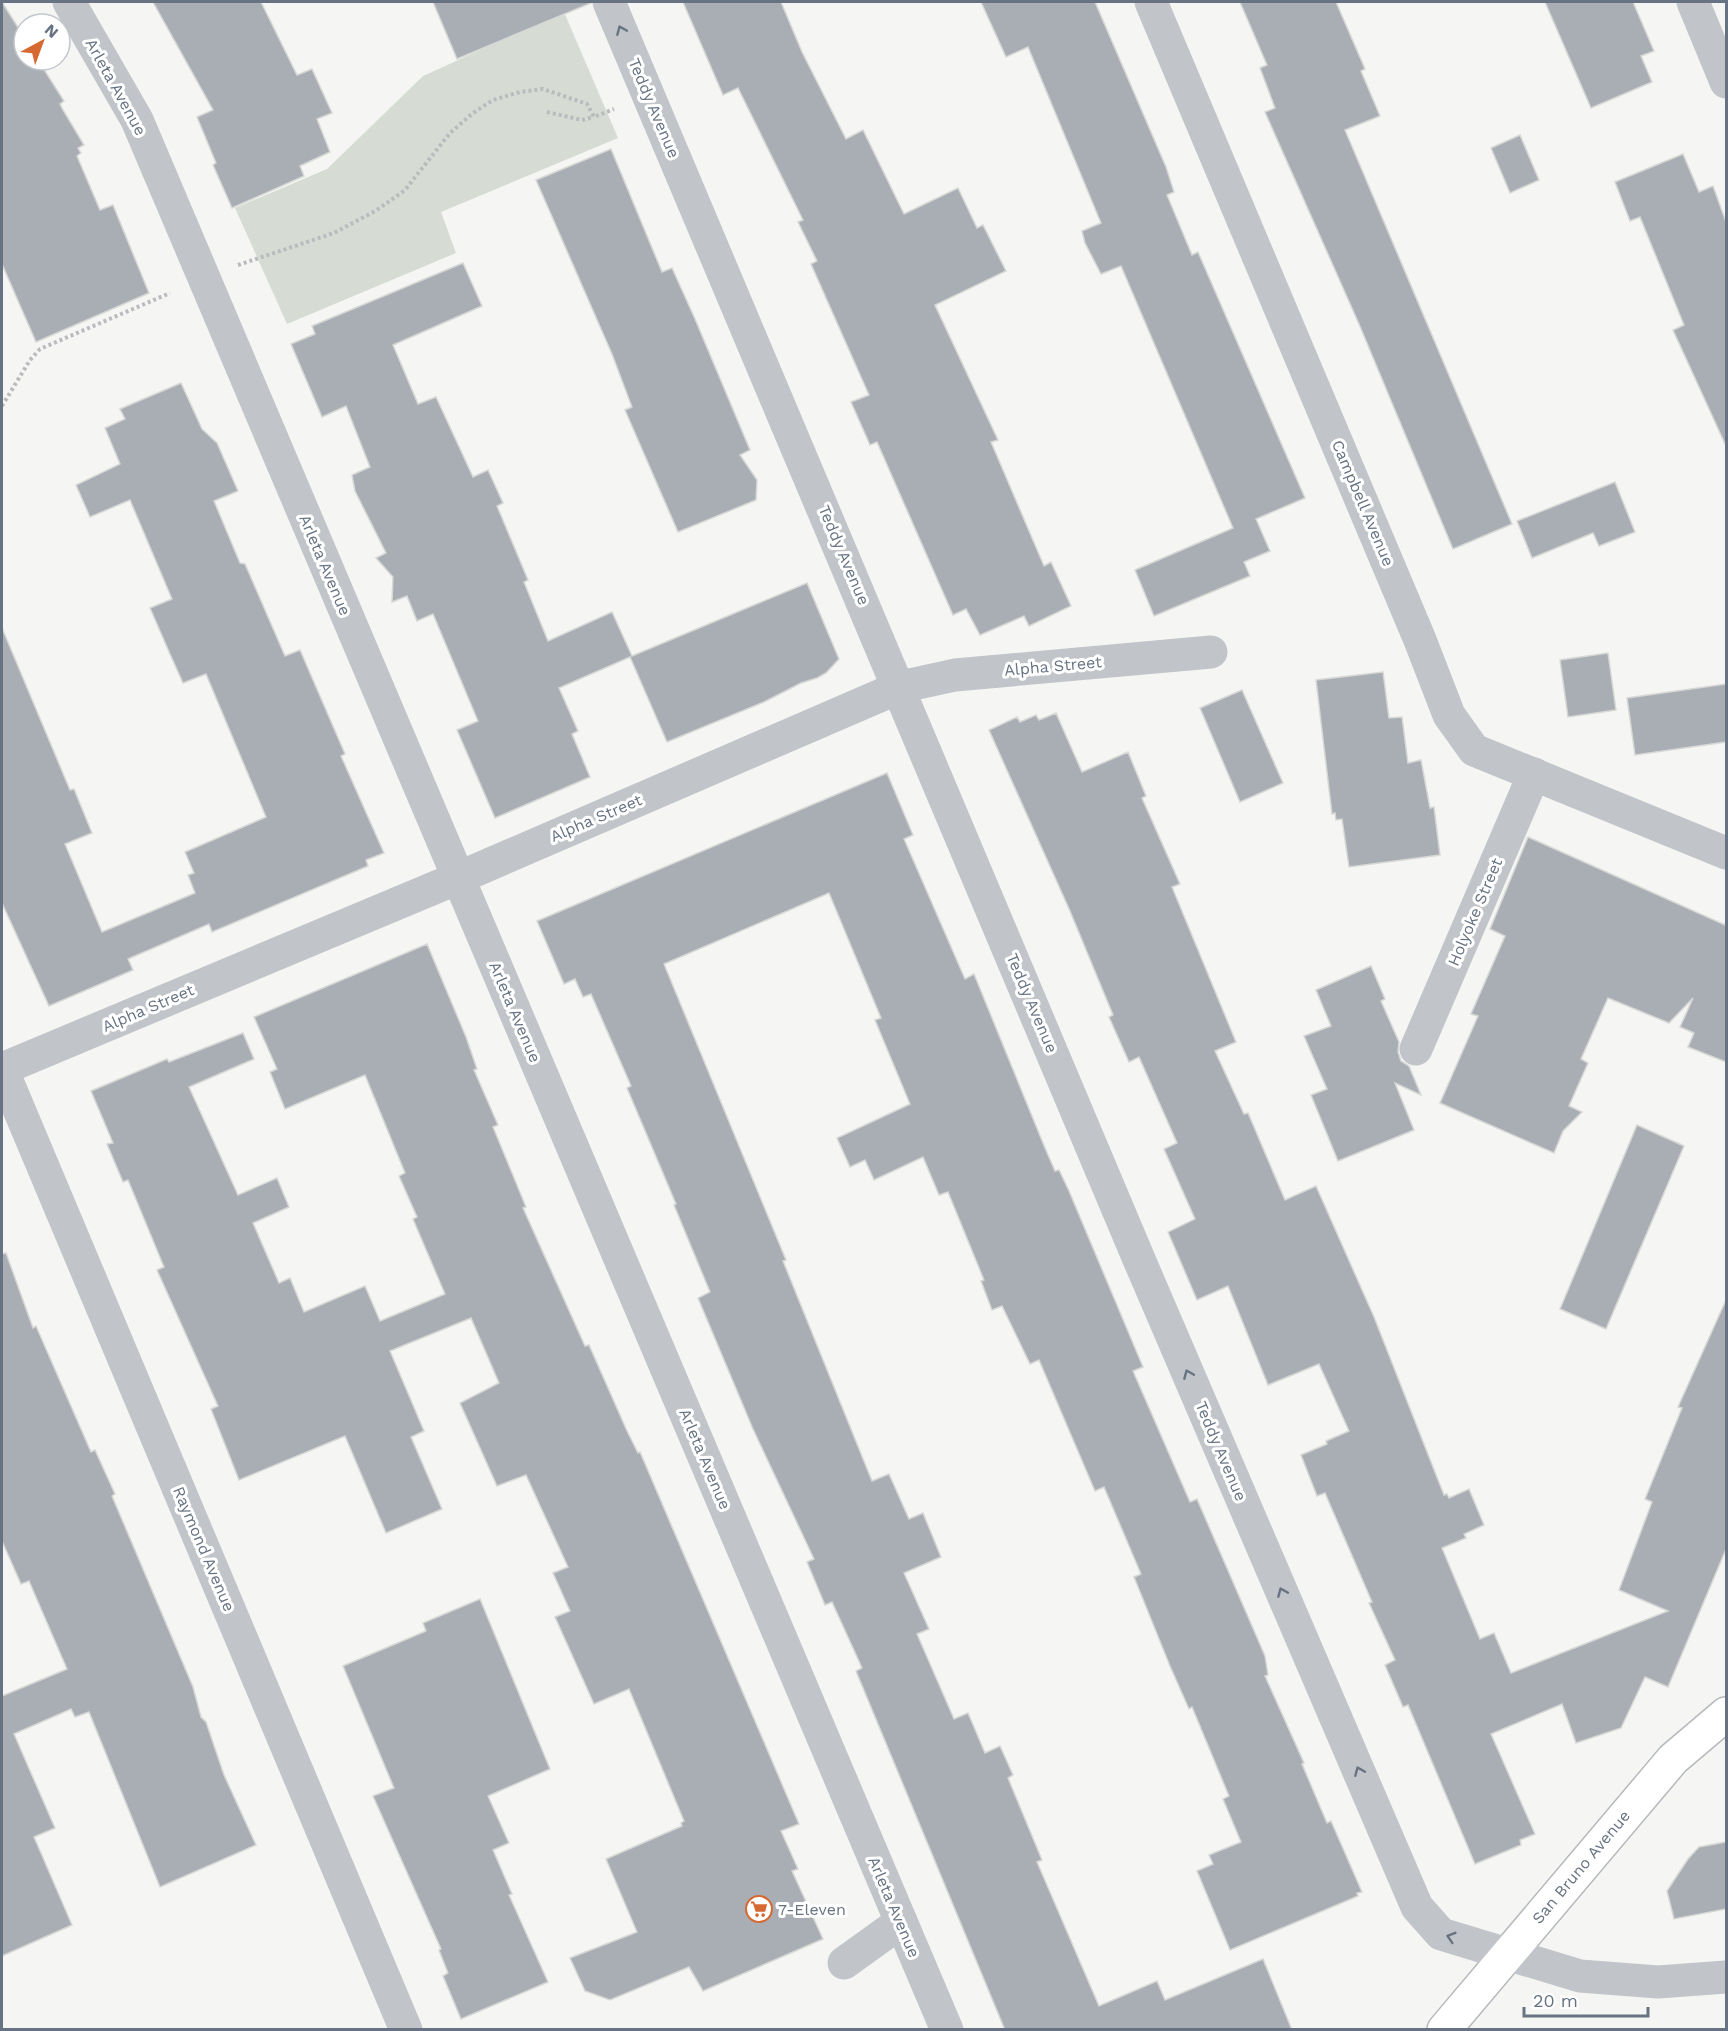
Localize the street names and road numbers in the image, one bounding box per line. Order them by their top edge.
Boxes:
street label: Arleta Avenue [82,35,150,139]
street label: Teddy Avenue [624,55,684,161]
street label: Campbell Avenue [1328,437,1398,569]
street label: Teddy Avenue [814,502,874,608]
street label: Arleta Avenue [295,512,355,618]
street label: Alpha Street [1004,652,1103,680]
street label: Alpha Street [547,790,645,846]
street label: Holyoke Street [1444,855,1506,969]
street label: Teddy Avenue [1002,950,1062,1056]
street label: Arleta Avenue [485,959,545,1065]
street label: Alpha Street [99,980,197,1036]
street label: Teddy Avenue [1191,1398,1251,1504]
street label: Arleta Avenue [675,1406,735,1512]
street label: Raymond Avenue [169,1484,239,1614]
street label: San Bruno Avenue [1528,1806,1634,1928]
street label: Arleta Avenue [864,1854,924,1960]

